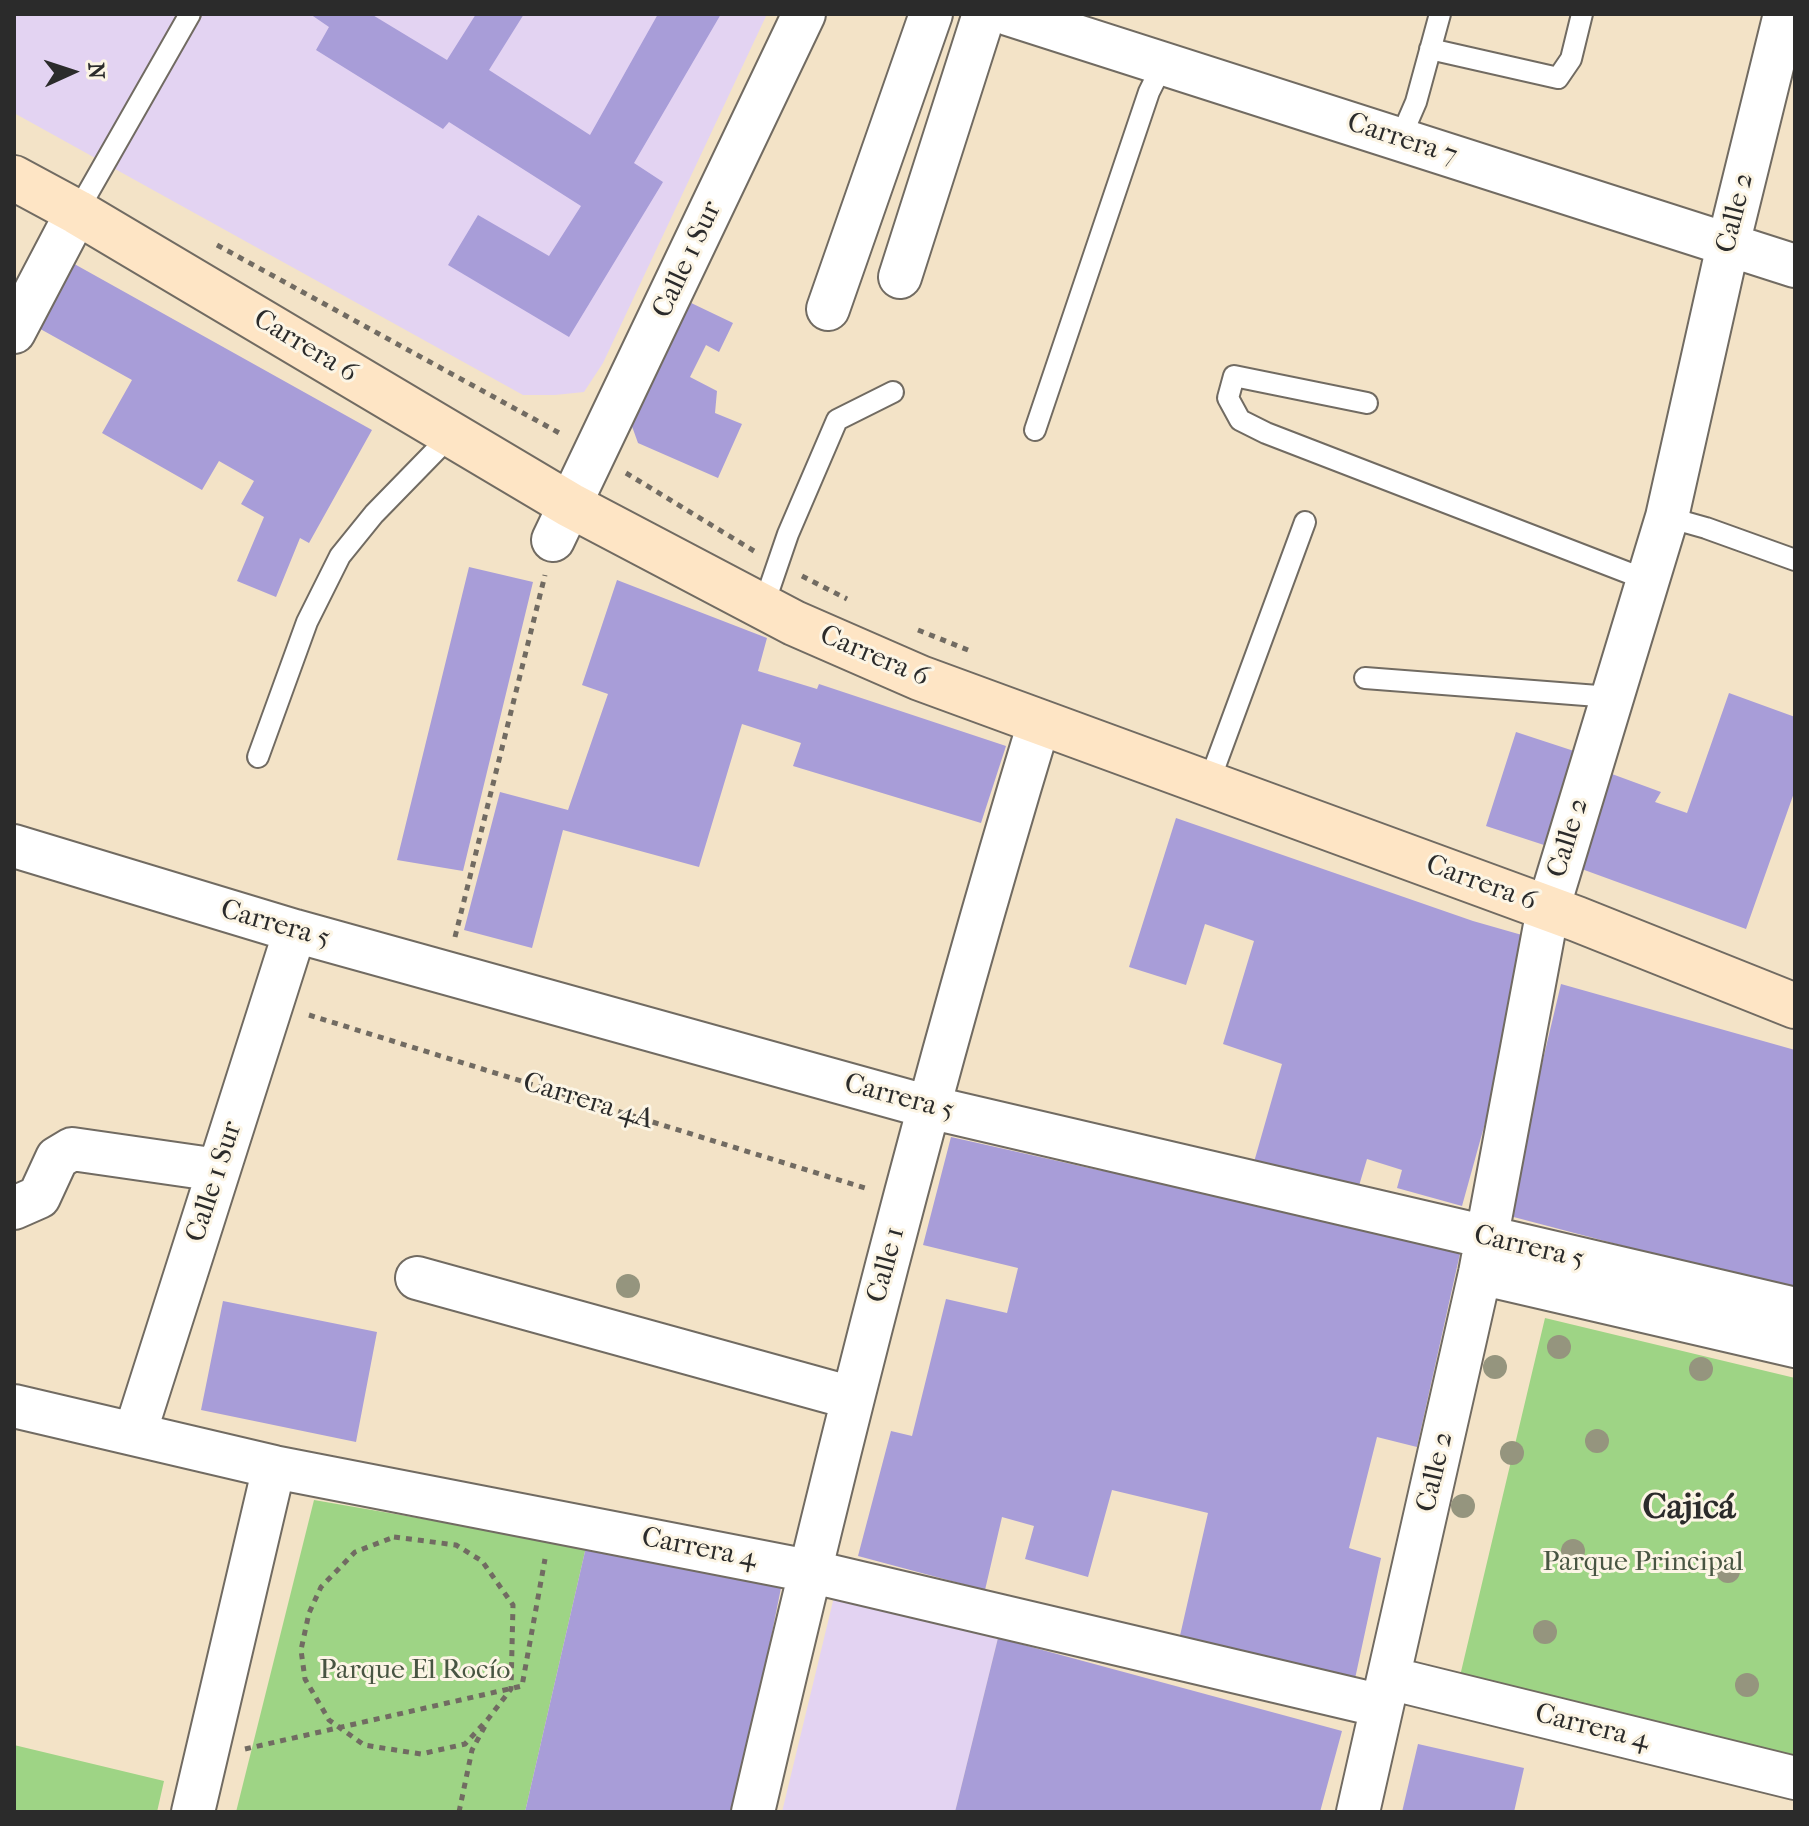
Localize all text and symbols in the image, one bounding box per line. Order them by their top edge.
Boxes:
north arrow [32,32,112,112]
text: N [83,62,109,80]
street label: Carrera 7 [1343,106,1461,174]
street label: Calle 2 [1710,169,1762,257]
street label: Calle 1 Sur [646,196,730,324]
street label: Carrera 6 [247,303,363,391]
street label: Carrera 6 [814,619,934,695]
street label: Calle 2 [1541,794,1597,882]
street label: Carrera 6 [1421,848,1541,920]
street label: Carrera 5 [216,893,334,957]
street label: Carrera 4A [519,1066,657,1138]
street label: Carrera 5 [840,1067,958,1129]
street label: Calle 1 Sur [180,1117,250,1247]
street label: Carrera 5 [1471,1219,1587,1277]
street label: Calle 1 [861,1223,913,1307]
street label: Calle 2 [1410,1429,1462,1515]
district label: Cajicá [1642,1487,1736,1531]
street label: Carrera 4 [639,1521,759,1577]
park label: Parque Principal [1542,1546,1744,1580]
park label: Parque El Rocío [319,1654,511,1688]
street label: Carrera 4 [1531,1698,1653,1758]

